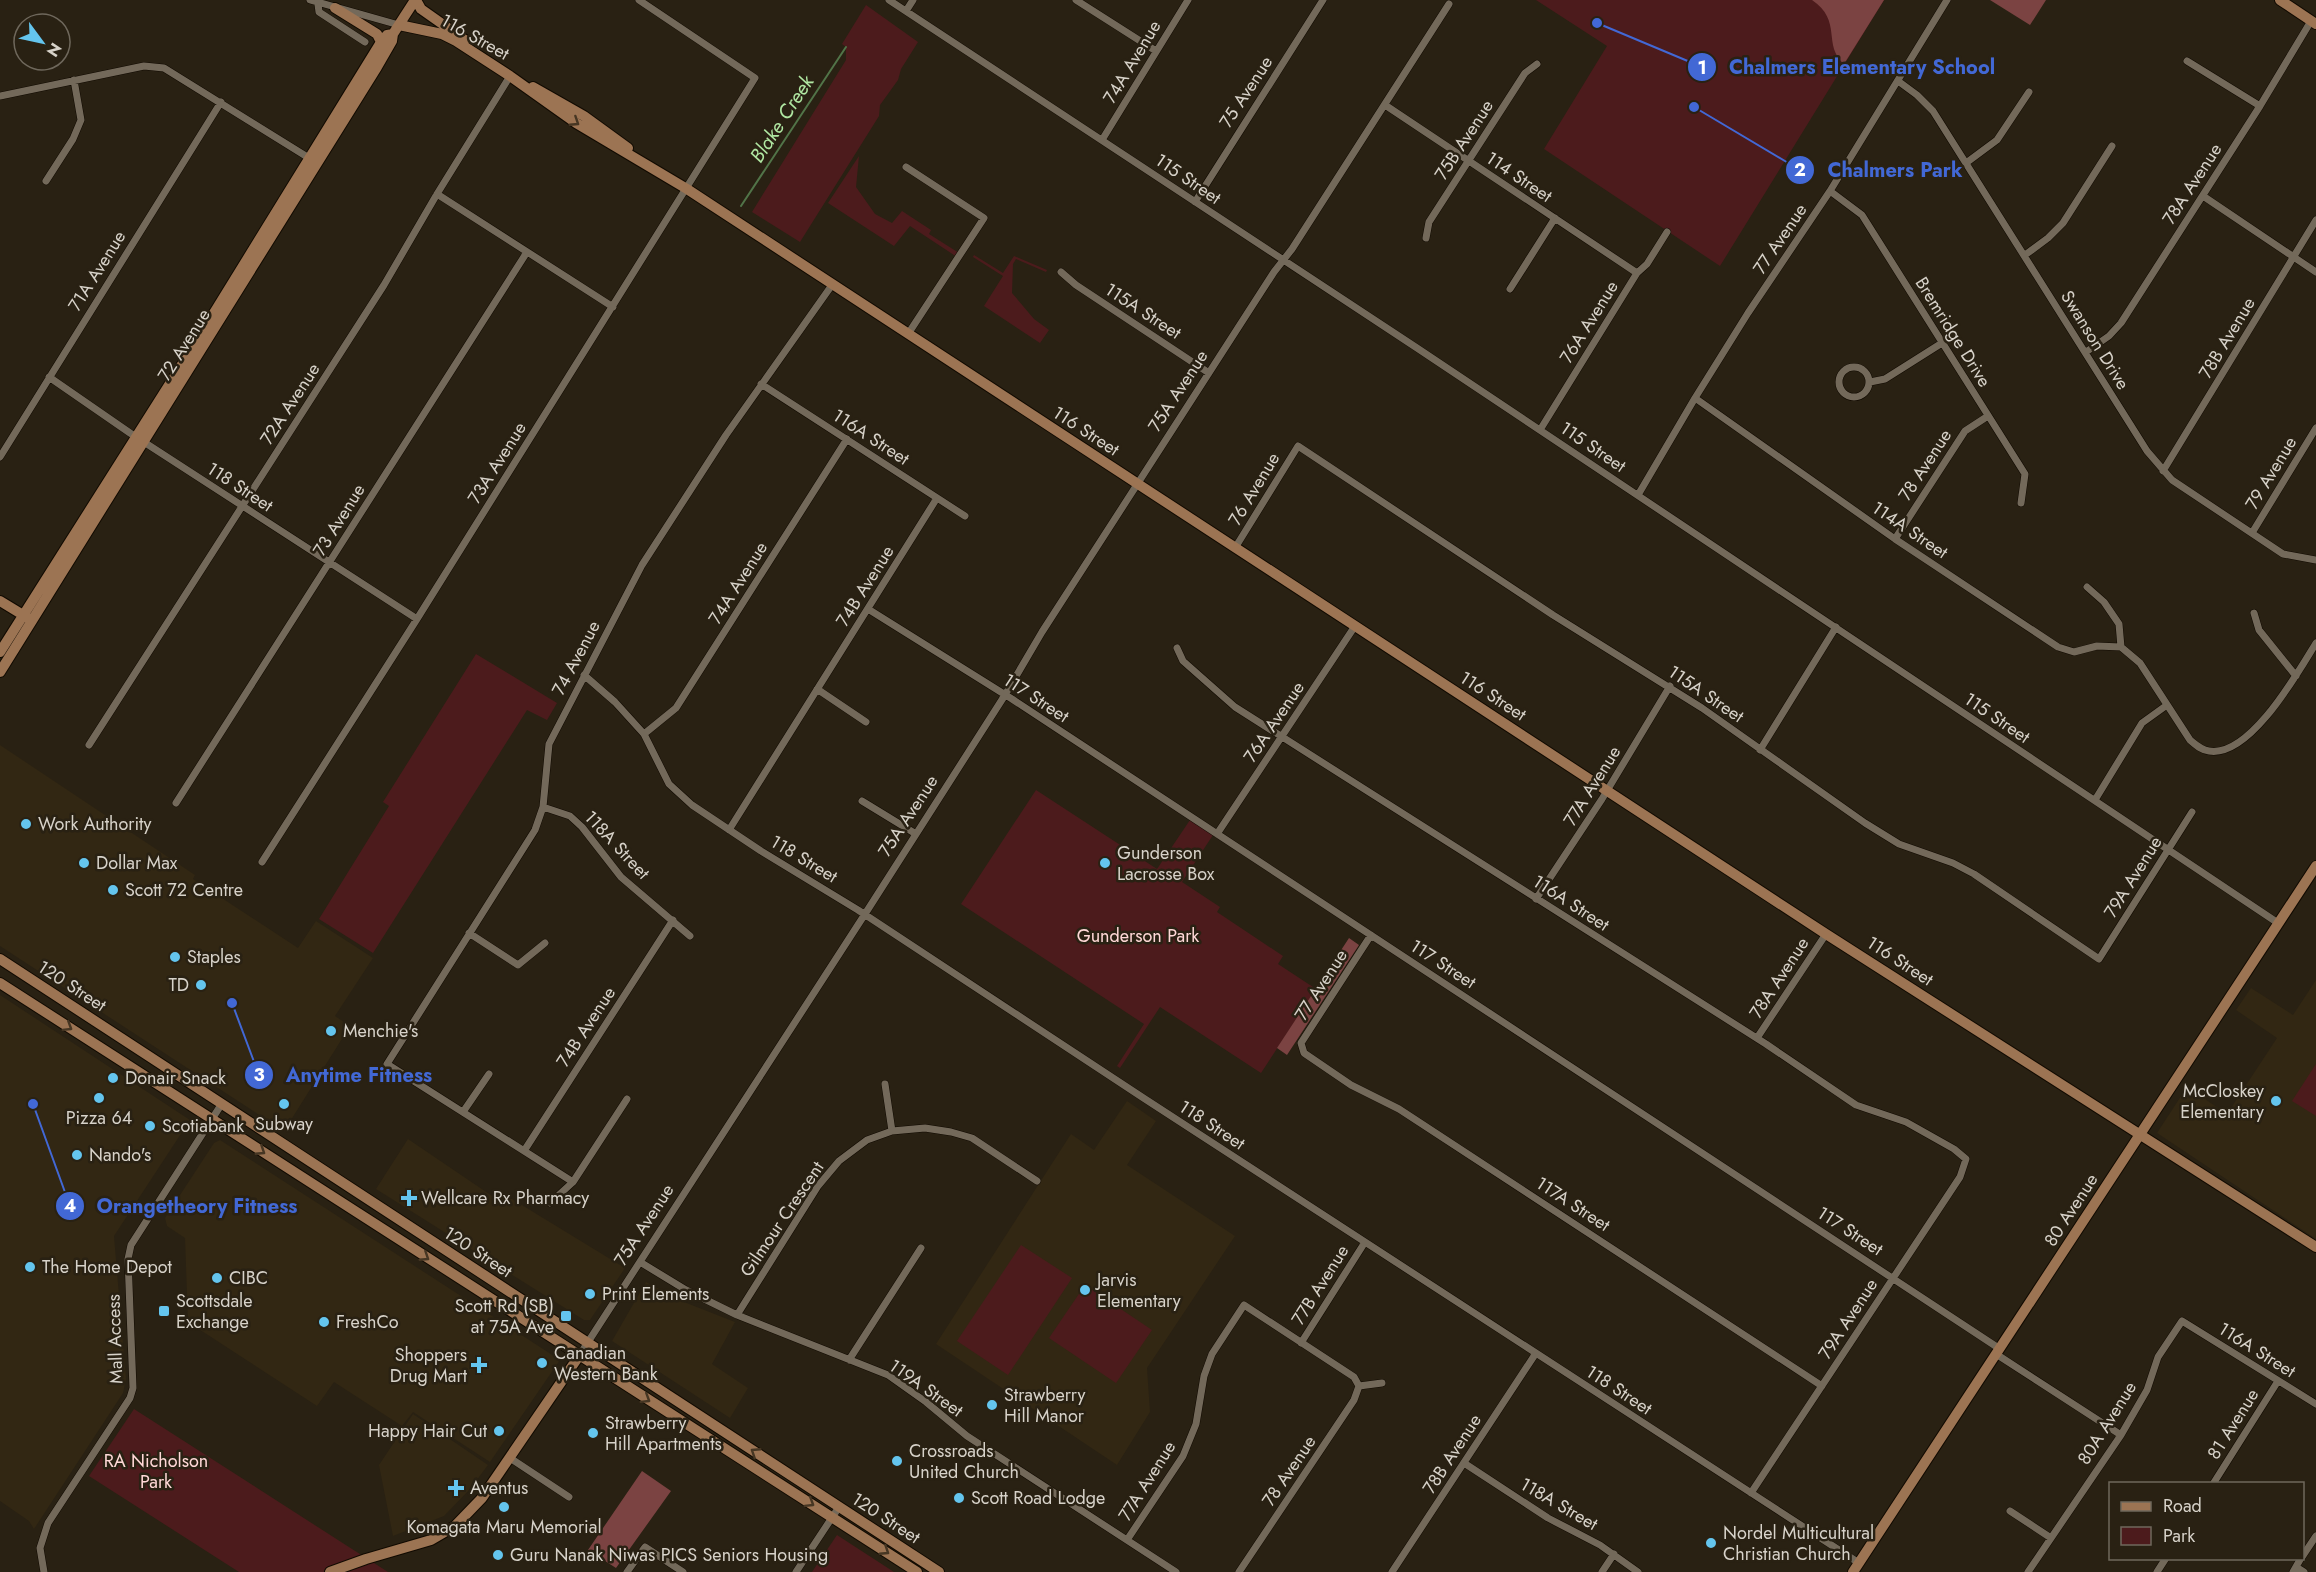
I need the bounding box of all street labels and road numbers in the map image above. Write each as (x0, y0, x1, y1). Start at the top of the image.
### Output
street label: 116 Street (436, 7, 515, 67)
street label: 74A Avenue (1097, 15, 1167, 109)
street label: 75 Avenue (1213, 51, 1279, 133)
street label: 75B Avenue (1428, 95, 1500, 185)
street label: 78A Avenue (2156, 138, 2228, 230)
street label: 114 Street (1481, 145, 1558, 209)
street label: 115 Street (1150, 147, 1227, 211)
street label: 77 Avenue (1747, 198, 1813, 280)
street label: 71A Avenue (62, 226, 132, 316)
street label: Bremridge Drive (1909, 272, 1997, 392)
street label: 76A Avenue (1553, 276, 1625, 368)
street label: 115A Street (1100, 277, 1187, 346)
street label: Swanson Drive (2054, 286, 2136, 394)
street label: 78B Avenue (2192, 292, 2262, 384)
street label: 72 Avenue (151, 304, 217, 386)
street label: 75A Avenue (1142, 345, 1214, 437)
street label: 72A Avenue (254, 358, 326, 450)
street label: 116 Street (1048, 400, 1125, 463)
street label: 116A Street (828, 402, 915, 472)
street label: 115 Street (1555, 415, 1632, 479)
street label: 73A Avenue (462, 417, 532, 509)
street label: 78 Avenue (1892, 424, 1958, 506)
street label: 79 Avenue (2239, 431, 2303, 515)
street label: 76 Avenue (1222, 447, 1286, 531)
street label: 118 Street (202, 456, 279, 519)
street label: 73 Avenue (307, 479, 371, 561)
street label: 114A Street (1867, 495, 1954, 565)
street label: 74A Avenue (702, 537, 774, 629)
street label: 74B Avenue (830, 540, 900, 632)
street label: 74 Avenue (545, 616, 607, 700)
street label: 115A Street (1663, 659, 1750, 729)
street label: 116 Street (1455, 665, 1532, 728)
street label: 117 Street (998, 667, 1075, 729)
street label: 76A Avenue (1237, 676, 1311, 768)
street label: 115 Street (1959, 686, 2036, 750)
street label: 77A Avenue (1557, 741, 1627, 831)
street label: 75A Avenue (872, 770, 944, 862)
street label: 118A Street (578, 805, 656, 886)
street label: 118 Street (765, 829, 843, 890)
street label: 79A Avenue (2098, 831, 2168, 923)
street label: 116A Street (1528, 868, 1615, 938)
street label: 116 Street (1862, 930, 1939, 993)
street label: 78A Avenue (1743, 932, 1815, 1024)
street label: 117 Street (1405, 933, 1482, 995)
street label: 77 Avenue (1288, 944, 1354, 1026)
street label: 120 Street (32, 954, 112, 1018)
street label: 74B Avenue (550, 982, 622, 1072)
street label: 118 Street (1174, 1094, 1251, 1157)
street label: Gilmour Crescent (734, 1156, 831, 1282)
street label: 80 Avenue (2038, 1168, 2104, 1252)
street label: 117A Street (1531, 1170, 1616, 1238)
street label: 75A Avenue (608, 1179, 680, 1271)
street label: 117 Street (1812, 1200, 1889, 1262)
street label: 120 Street (438, 1220, 518, 1284)
street label: 77B Avenue (1285, 1240, 1355, 1330)
street label: 79A Avenue (1812, 1273, 1884, 1365)
street label: Mall Access (100, 1294, 130, 1384)
street label: 116A Street (2213, 1316, 2301, 1384)
street label: 119A Street (884, 1353, 969, 1424)
street label: 118 Street (1581, 1359, 1658, 1422)
street label: 80A Avenue (2071, 1376, 2143, 1470)
street label: 81 Avenue (2201, 1383, 2265, 1465)
street label: 78B Avenue (1416, 1409, 1488, 1499)
street label: 78 Avenue (1256, 1430, 1322, 1512)
street label: 77A Avenue (1112, 1436, 1182, 1526)
street label: 118A Street (1515, 1471, 1603, 1537)
street label: 120 Street (846, 1486, 926, 1550)

